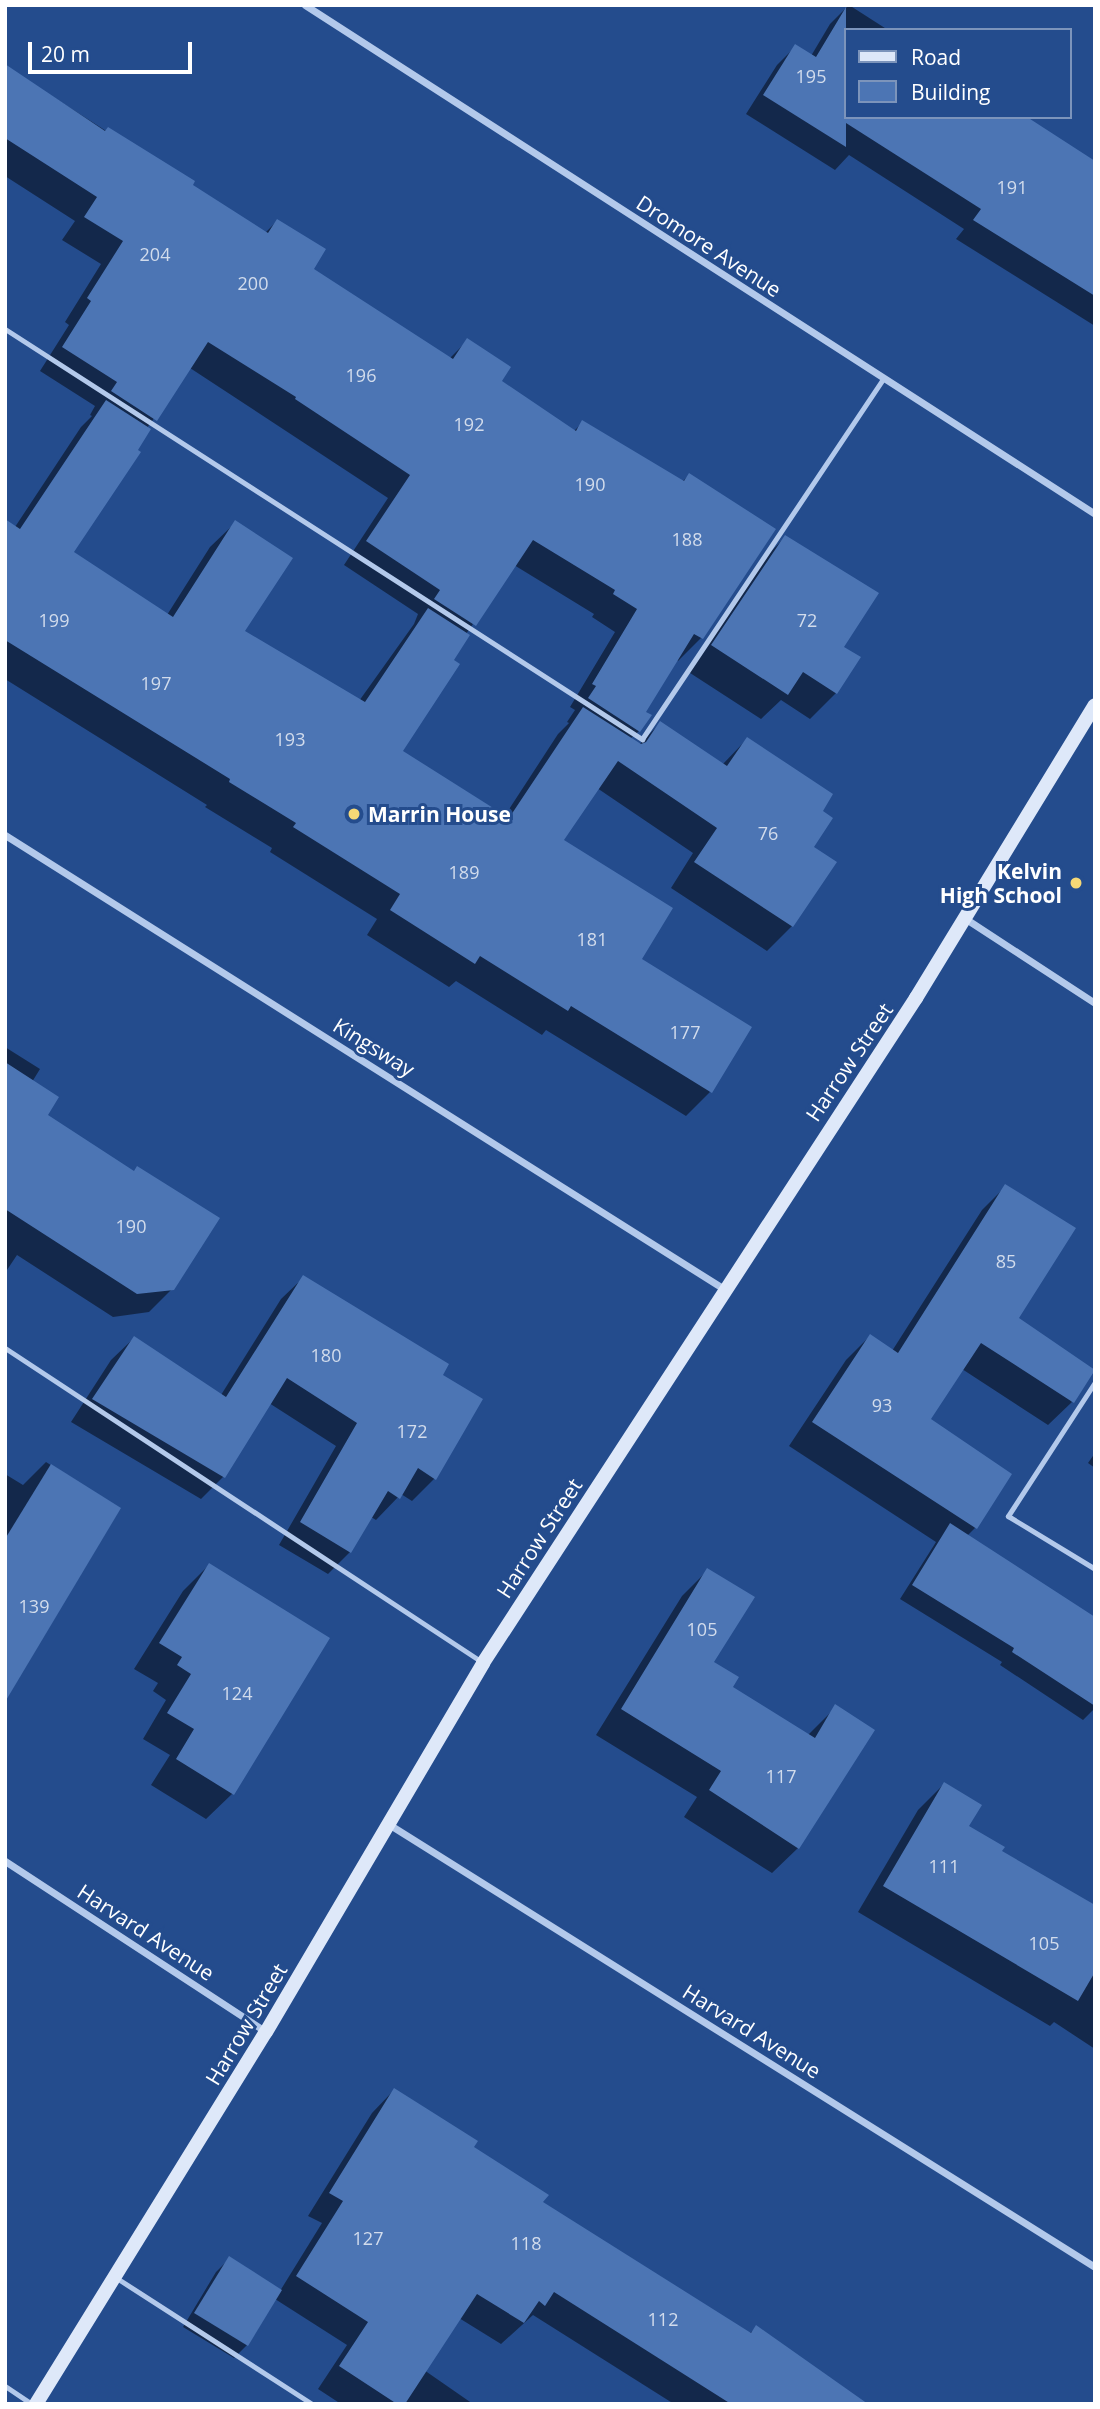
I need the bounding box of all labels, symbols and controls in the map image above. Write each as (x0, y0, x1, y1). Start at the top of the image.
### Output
scale bar (32, 28, 196, 72)
legend (844, 28, 1072, 119)
text: 20 m (41, 40, 90, 68)
text: Road (911, 43, 961, 71)
house number: 195 (796, 65, 826, 87)
text: Building (911, 78, 990, 106)
house number: 191 (997, 176, 1027, 198)
street label: Dromore Avenue (632, 190, 786, 302)
house number: 204 (140, 243, 170, 265)
house number: 200 (238, 272, 268, 294)
house number: 196 (346, 364, 376, 386)
house number: 192 (454, 413, 484, 435)
house number: 190 (575, 473, 605, 495)
house number: 188 (672, 528, 702, 550)
house number: 199 (39, 609, 69, 631)
house number: 72 (797, 609, 817, 631)
house number: 197 (141, 672, 171, 694)
house number: 193 (275, 728, 305, 750)
place label: Marrin House (368, 801, 511, 827)
marker: Marrin House (346, 806, 362, 822)
house number: 76 (758, 822, 778, 844)
place label: Kelvin High School (940, 858, 1062, 908)
house number: 189 (449, 861, 479, 883)
marker: Kelvin High School (1068, 875, 1084, 891)
house number: 181 (577, 928, 607, 950)
street label: Harrow Street (800, 998, 898, 1126)
street label: Kingsway (329, 1012, 419, 1082)
house number: 177 (670, 1021, 700, 1043)
house number: 190 (116, 1215, 146, 1237)
house number: 85 (996, 1250, 1016, 1272)
house number: 180 (311, 1344, 341, 1366)
house number: 93 (872, 1394, 892, 1416)
house number: 172 (397, 1420, 427, 1442)
street label: Harrow Street (491, 1474, 587, 1602)
house number: 139 (19, 1595, 49, 1617)
house number: 105 (687, 1618, 717, 1640)
house number: 124 (222, 1682, 252, 1704)
house number: 117 (766, 1765, 796, 1787)
house number: 111 (929, 1855, 959, 1877)
street label: Harvard Avenue (73, 1878, 219, 1986)
house number: 105 (1029, 1932, 1059, 1954)
street label: Harrow Street (200, 1959, 292, 2089)
street label: Harvard Avenue (678, 1978, 826, 2084)
house number: 127 (353, 2227, 383, 2249)
house number: 118 (511, 2232, 541, 2254)
house number: 112 (648, 2308, 678, 2330)

